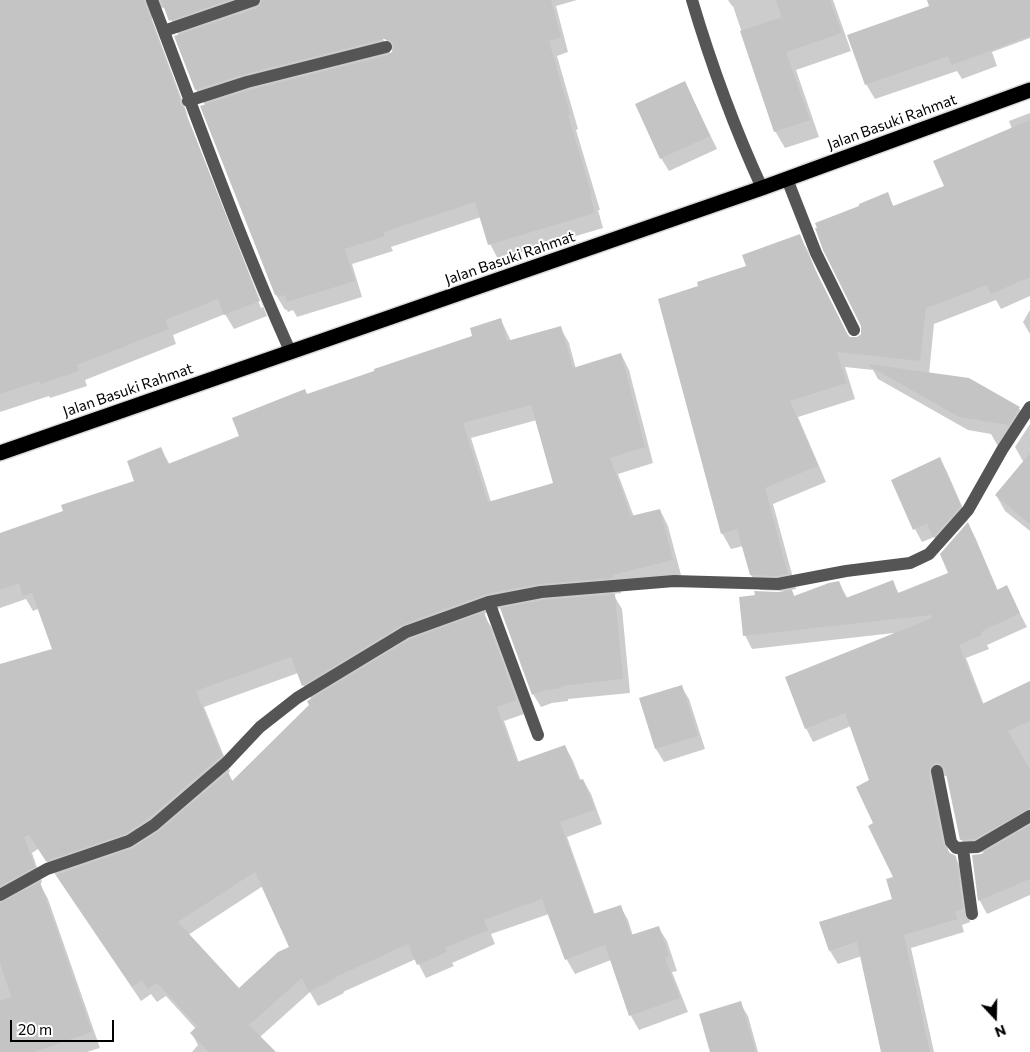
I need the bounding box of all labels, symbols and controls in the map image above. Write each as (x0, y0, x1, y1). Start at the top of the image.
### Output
street label: Jalan Basuki Rahmat (825, 90, 959, 154)
street label: Jalan Basuki Rahmat (443, 227, 577, 289)
street label: Jalan Basuki Rahmat (61, 359, 195, 421)
north arrow (970, 992, 1020, 1042)
scale bar (12, 1010, 116, 1042)
text: 20 m (18, 1020, 52, 1038)
text: N (993, 1022, 1009, 1041)

